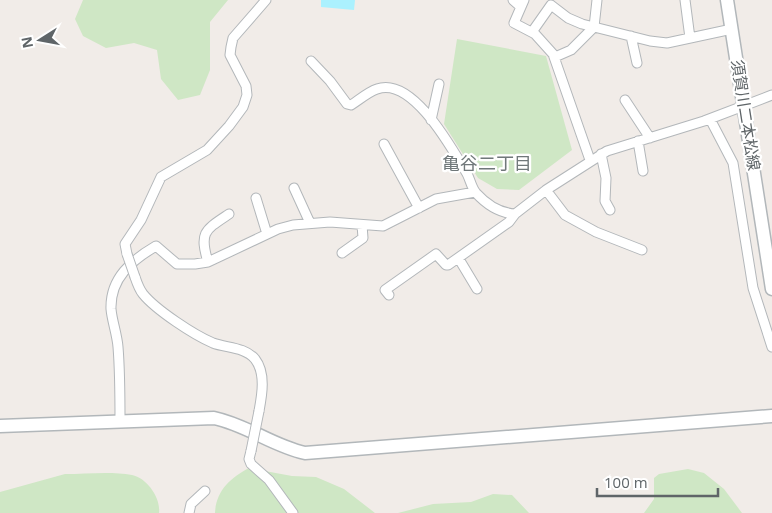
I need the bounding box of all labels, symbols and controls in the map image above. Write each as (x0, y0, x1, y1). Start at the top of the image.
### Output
north arrow (15, 15, 65, 65)
text: N (16, 35, 37, 50)
street label: 須賀川二本松線 (726, 58, 766, 172)
district label: 亀谷二丁目 (442, 151, 532, 175)
scale bar (597, 466, 718, 498)
text: 100 m (604, 472, 648, 492)

